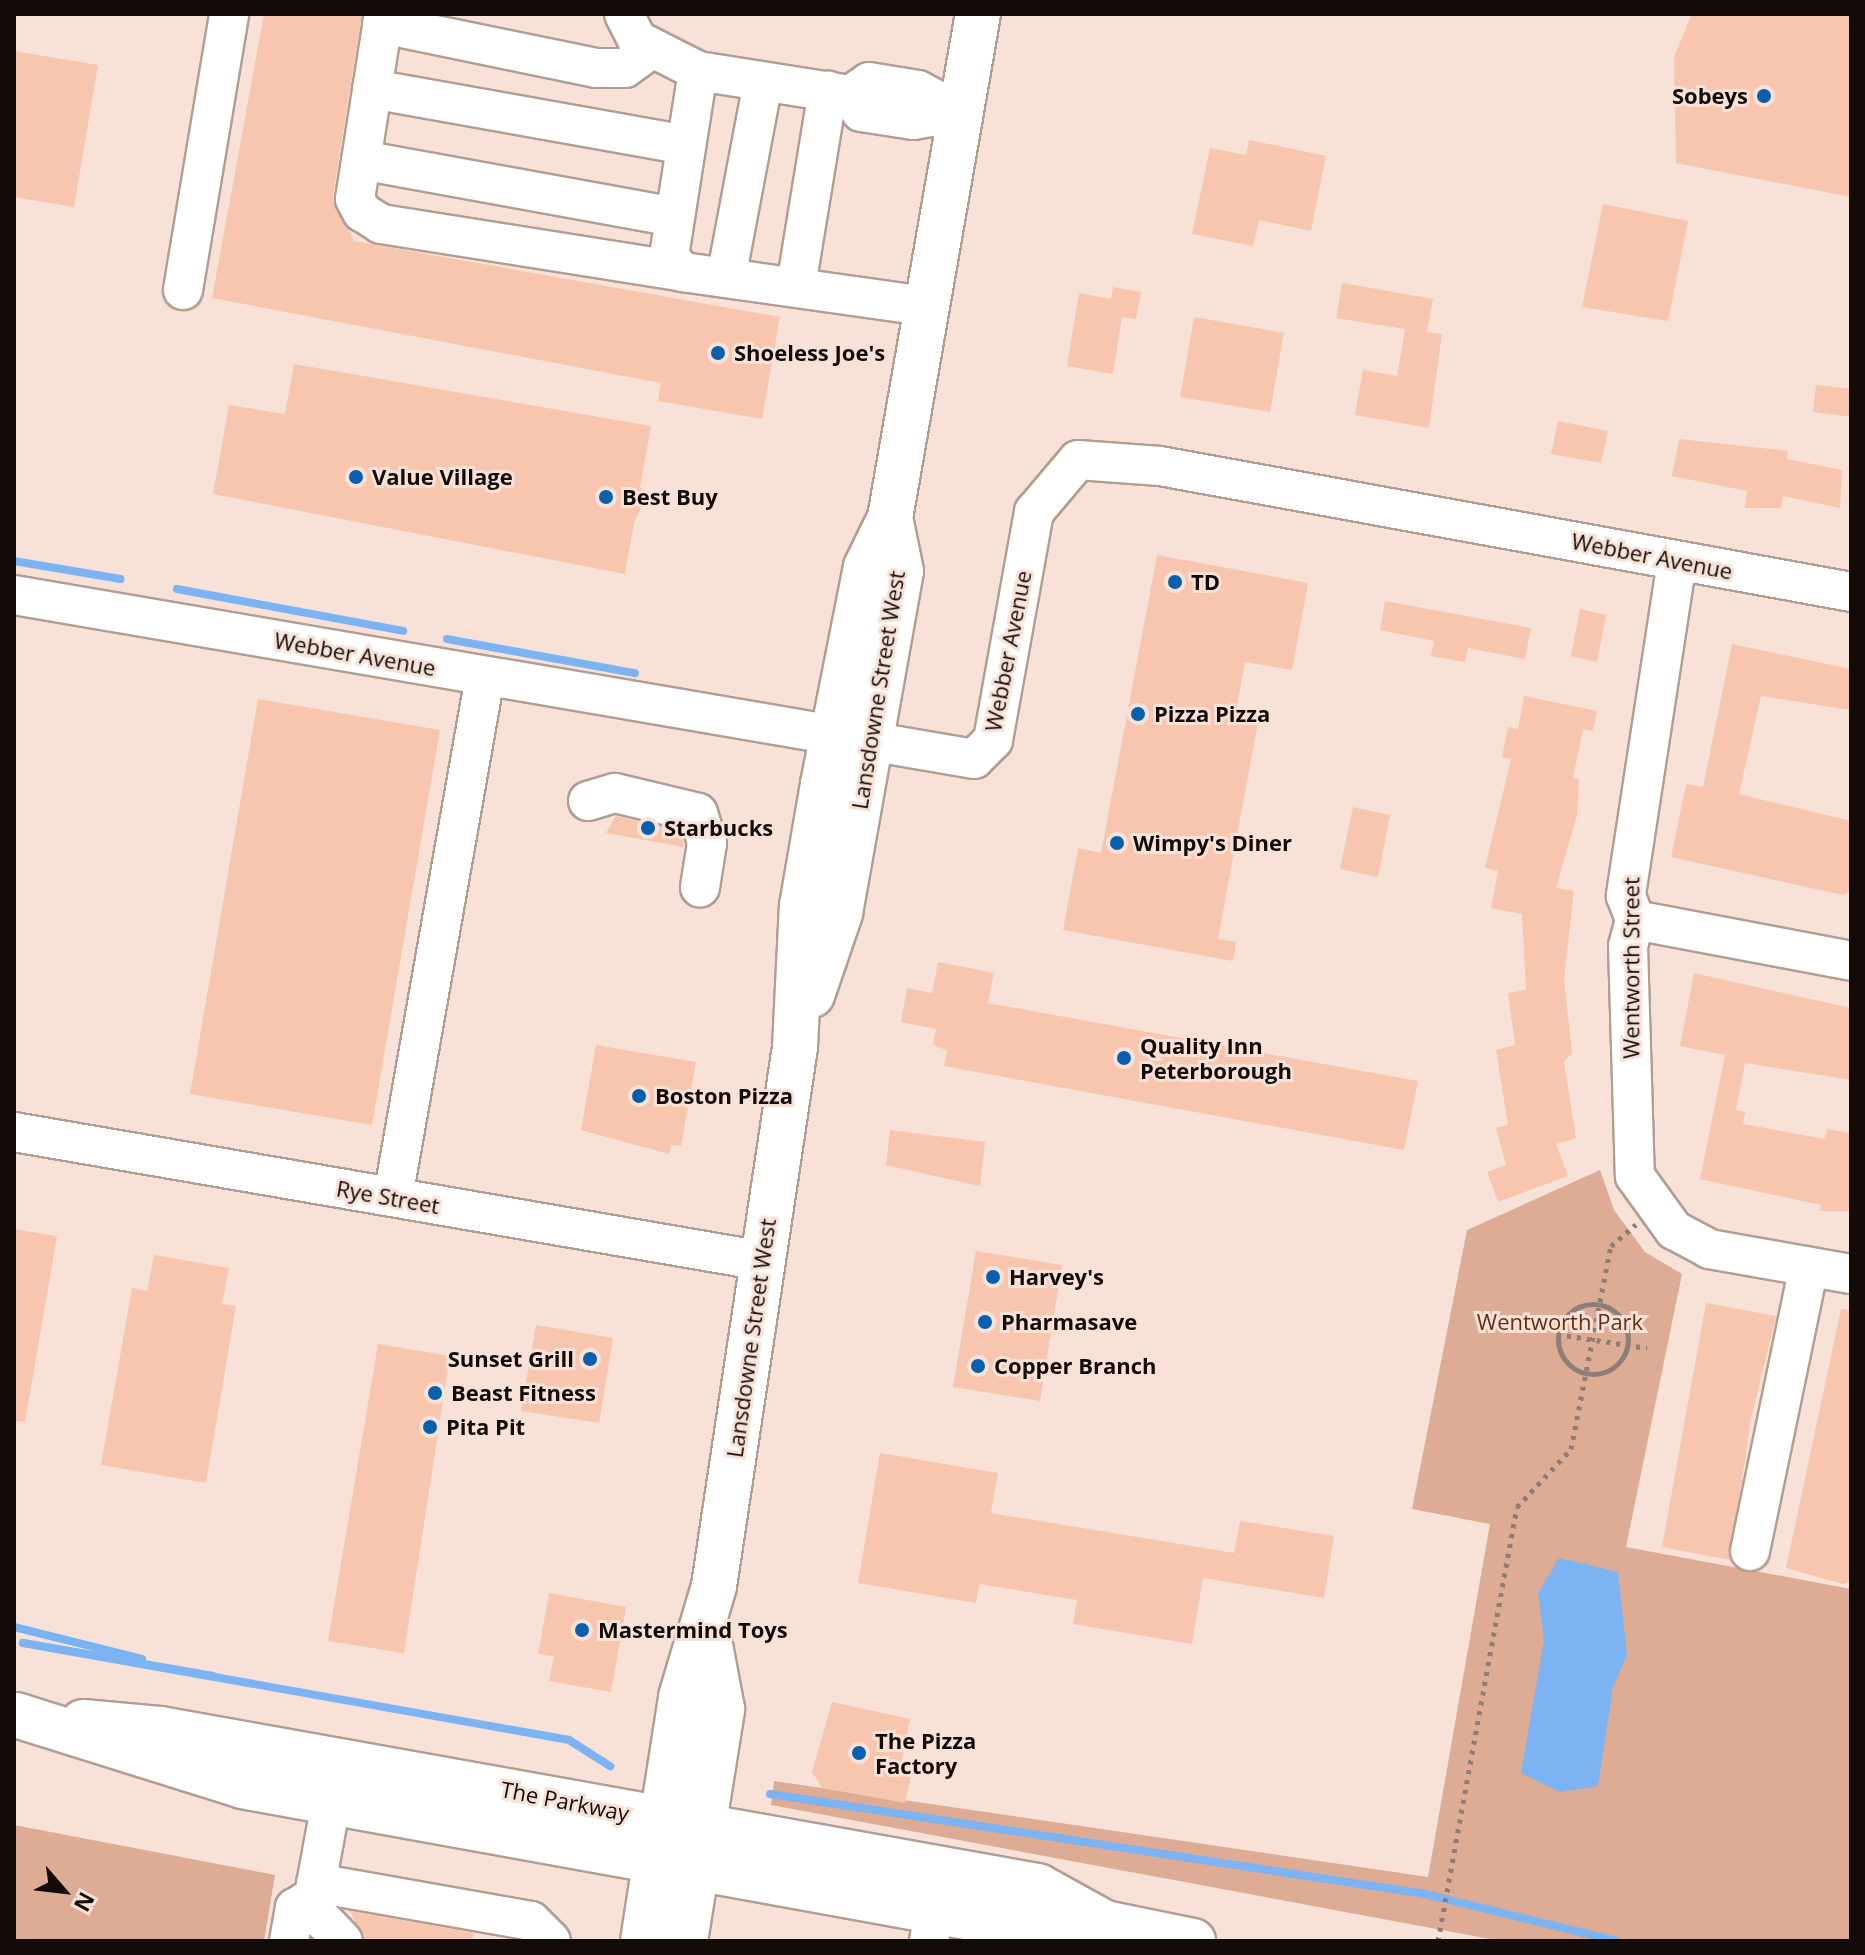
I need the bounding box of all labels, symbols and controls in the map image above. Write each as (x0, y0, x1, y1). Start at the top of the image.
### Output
place label: Sobeys (1672, 83, 1748, 109)
marker: Sobeys (1755, 87, 1773, 105)
place label: Shoeless Joe's (734, 340, 885, 366)
marker: Shoeless Joe's (709, 344, 727, 362)
place label: Value Village (372, 464, 513, 490)
marker: Value Village (347, 468, 365, 486)
place label: Best Buy (622, 484, 718, 510)
marker: Best Buy (597, 488, 615, 506)
street label: Webber Avenue (1569, 527, 1735, 585)
street label: Webber Avenue (979, 568, 1037, 734)
street label: Lansdowne Street West (846, 569, 910, 811)
place label: TD (1191, 569, 1220, 595)
marker: TD (1166, 573, 1184, 591)
street label: Webber Avenue (272, 627, 438, 681)
place label: Pizza Pizza (1154, 701, 1270, 727)
marker: Pizza Pizza (1129, 705, 1147, 723)
place label: Starbucks (664, 815, 773, 841)
marker: Starbucks (639, 819, 657, 837)
place label: Wimpy's Diner (1133, 830, 1292, 856)
marker: Wimpy's Diner (1108, 834, 1126, 852)
street label: Wentworth Street (1618, 877, 1644, 1059)
place label: Quality Inn Peterborough (1140, 1032, 1292, 1084)
marker: Quality Inn Peterborough (1115, 1049, 1133, 1067)
place label: Boston Pizza (655, 1083, 793, 1109)
marker: Boston Pizza (630, 1087, 648, 1105)
street label: Rye Street (334, 1175, 442, 1219)
street label: Lansdowne Street West (721, 1217, 781, 1459)
place label: Harvey's (1009, 1264, 1104, 1290)
marker: Harvey's (984, 1268, 1002, 1286)
place label: Pharmasave (1001, 1309, 1137, 1335)
park label: Wentworth Park (1477, 1309, 1643, 1335)
marker: Pharmasave (976, 1313, 994, 1331)
place label: Sunset Grill (448, 1346, 574, 1372)
marker: Sunset Grill (581, 1350, 599, 1368)
place label: Copper Branch (994, 1353, 1156, 1379)
marker: Copper Branch (969, 1357, 987, 1375)
place label: Beast Fitness (451, 1380, 596, 1406)
marker: Beast Fitness (426, 1384, 444, 1402)
place label: Pita Pit (446, 1414, 525, 1440)
marker: Pita Pit (421, 1418, 439, 1436)
place label: Mastermind Toys (598, 1617, 788, 1643)
marker: Mastermind Toys (573, 1621, 591, 1639)
place label: The Pizza Factory (875, 1727, 976, 1778)
marker: The Pizza Factory (850, 1744, 868, 1762)
street label: The Parkway (499, 1776, 631, 1826)
north arrow (24, 1851, 104, 1931)
text: N (68, 1887, 103, 1917)

